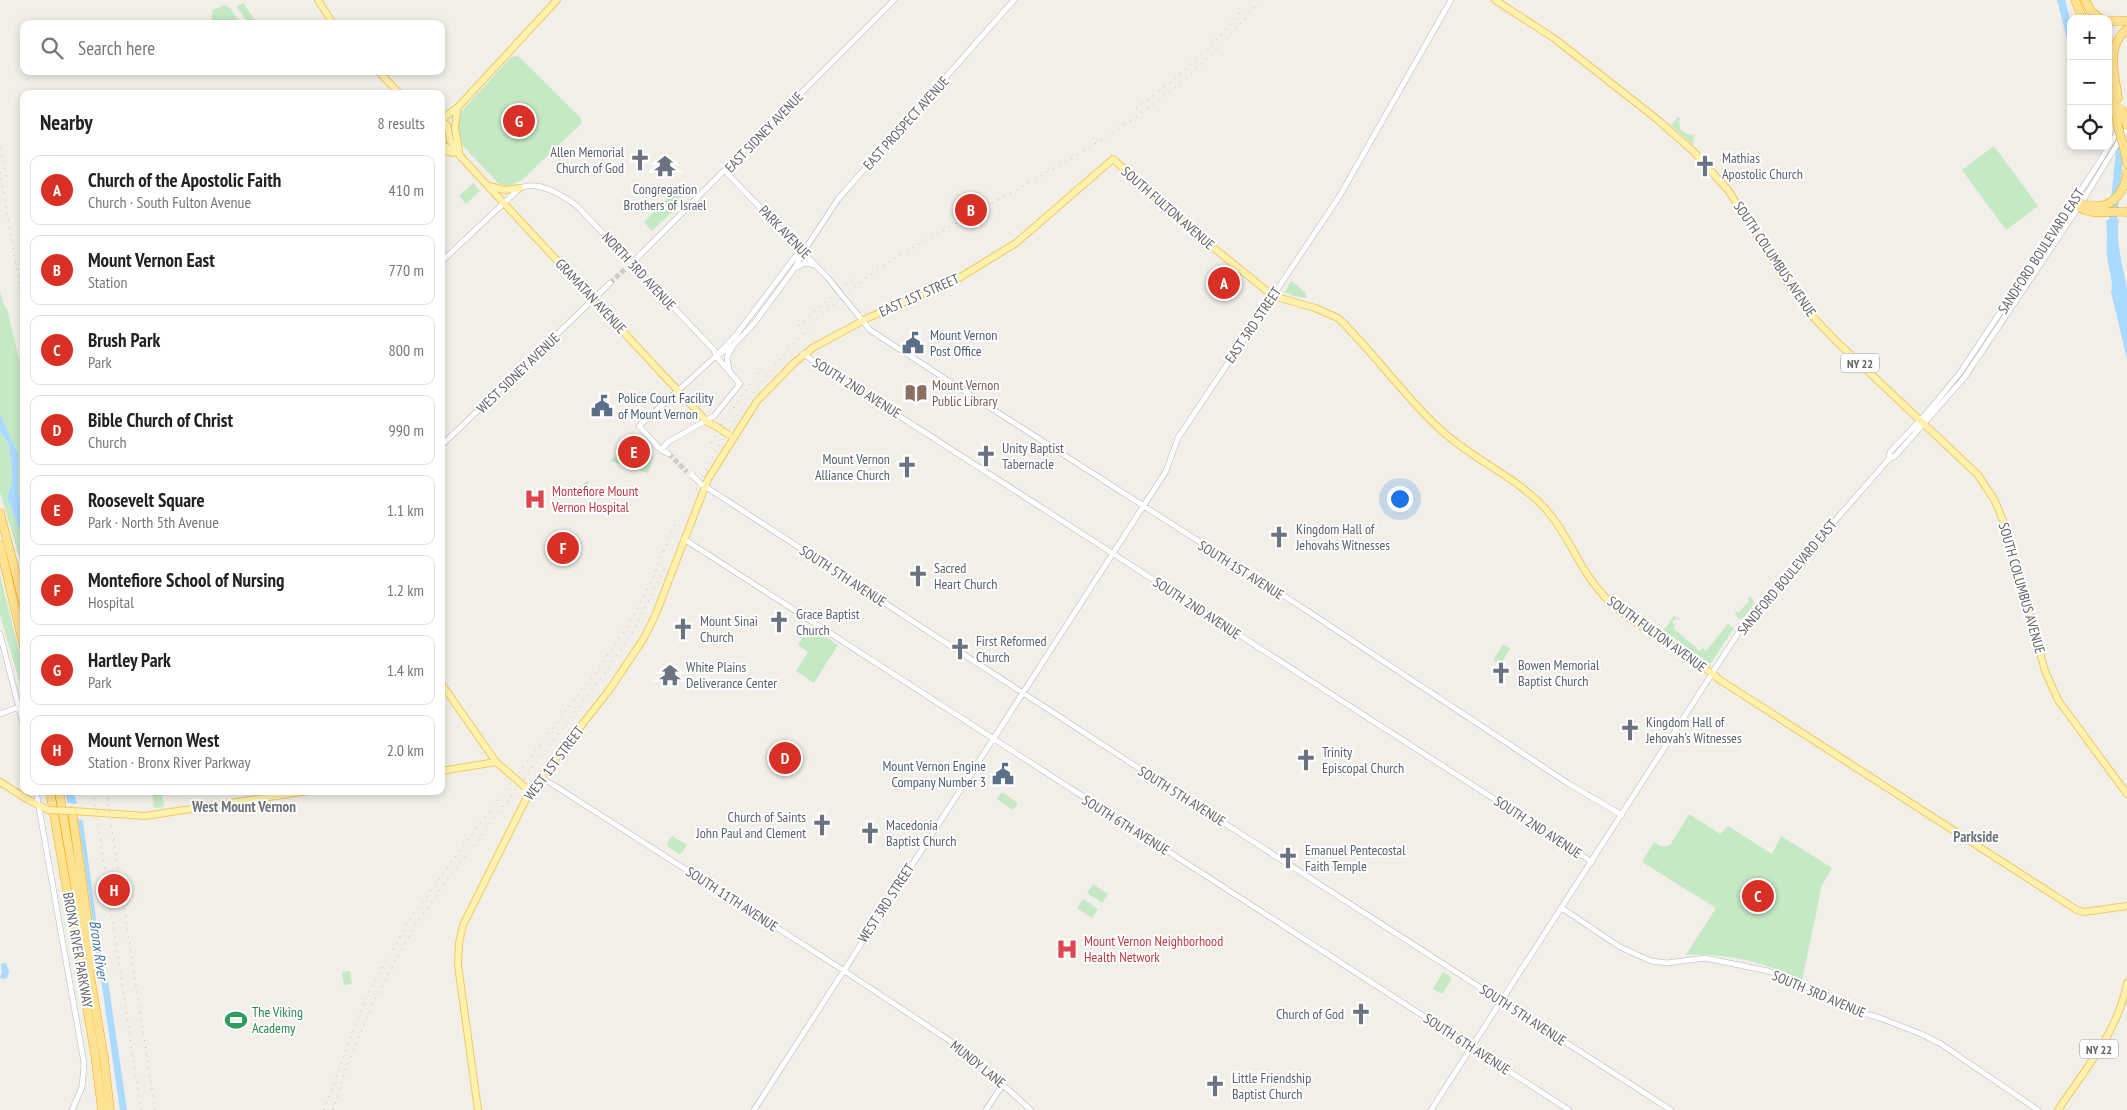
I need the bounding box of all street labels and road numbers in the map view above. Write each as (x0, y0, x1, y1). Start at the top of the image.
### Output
street label: EAST PROSPECT AVENUE (859, 72, 953, 174)
street label: EAST SIDNEY AVENUE (721, 88, 807, 176)
street label: SOUTH FULTON AVENUE (1118, 162, 1218, 254)
street label: SANDFORD BOULEVARD EAST (1994, 184, 2089, 317)
street label: SOUTH COLUMBUS AVENUE (1730, 198, 1820, 320)
street label: PARK AVENUE (755, 201, 815, 263)
street label: NORTH 3RD AVENUE (598, 228, 680, 314)
street label: GRAMATAN AVENUE (552, 255, 630, 337)
street label: EAST 1ST STREET (876, 269, 962, 321)
street label: EAST 3RD STREET (1221, 284, 1285, 366)
street label: WEST SIDNEY AVENUE (473, 329, 563, 417)
road number: NY 22 (1841, 353, 1879, 372)
street label: SOUTH 2ND AVENUE (809, 354, 905, 422)
street label: SANDFORD BOULEVARD EAST (1733, 515, 1841, 639)
street label: SOUTH COLUMBUS AVENUE (1995, 520, 2049, 656)
street label: SOUTH 1ST AVENUE (1195, 536, 1287, 604)
street label: SOUTH 5TH AVENUE (796, 541, 890, 611)
street label: SOUTH 2ND AVENUE (1150, 573, 1244, 643)
street label: SOUTH FULTON AVENUE (1604, 592, 1710, 676)
street label: WEST 1ST STREET (520, 722, 588, 804)
street label: SOUTH 5TH AVENUE (1135, 762, 1229, 830)
street label: SOUTH 6TH AVENUE (1079, 791, 1173, 859)
street label: SOUTH 2ND AVENUE (1491, 792, 1585, 862)
street label: WEST 3RD STREET (854, 859, 919, 946)
street label: SOUTH 11TH AVENUE (683, 863, 781, 935)
street label: BRONX RIVER PARKWAY (59, 891, 97, 1010)
street label: SOUTH 3RD AVENUE (1769, 966, 1869, 1022)
street label: SOUTH 5TH AVENUE (1476, 980, 1570, 1050)
street label: SOUTH 6TH AVENUE (1420, 1009, 1514, 1079)
street label: MUNDY LANE (947, 1036, 1009, 1092)
road number: NY 22 (2080, 1040, 2118, 1058)

